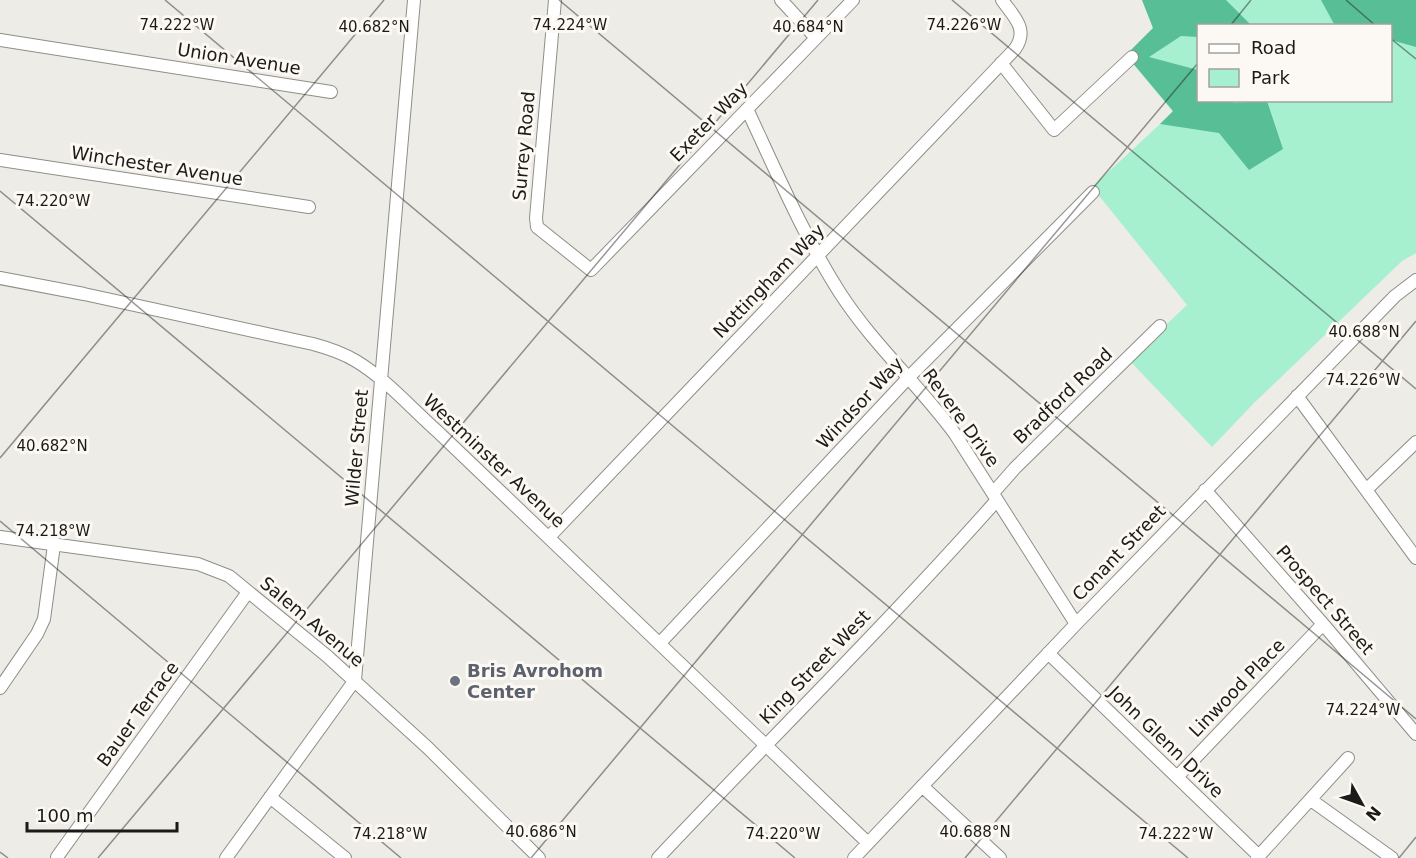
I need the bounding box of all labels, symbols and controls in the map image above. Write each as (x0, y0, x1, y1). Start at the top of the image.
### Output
text: 74.222°W (140, 16, 215, 34)
text: 74.224°W (533, 16, 608, 34)
text: 74.226°W (927, 16, 1002, 34)
text: 40.682°N (338, 18, 410, 36)
text: 40.684°N (772, 18, 844, 36)
legend (1197, 24, 1392, 102)
text: Road (1251, 37, 1296, 58)
street label: Union Avenue (176, 38, 302, 79)
text: Park (1251, 67, 1290, 88)
street label: Exeter Way (666, 77, 752, 166)
street label: Surrey Road (508, 90, 539, 201)
street label: Winchester Avenue (70, 142, 245, 189)
text: 74.220°W (16, 192, 91, 210)
street label: Nottingham Way (709, 219, 829, 342)
text: 40.688°N (1328, 323, 1400, 341)
street label: Bradford Road (1009, 343, 1116, 448)
street label: Windsor Way (812, 352, 907, 453)
street label: Revere Drive (919, 364, 1004, 471)
text: 74.226°W (1326, 371, 1401, 389)
street label: Wilder Street (341, 388, 372, 508)
street label: Westminster Avenue (419, 390, 569, 532)
text: 40.682°N (16, 437, 88, 455)
street label: Conant Street (1068, 500, 1170, 605)
text: 74.218°W (16, 522, 91, 540)
street label: Prospect Street (1272, 541, 1379, 659)
street label: Salem Avenue (256, 572, 368, 671)
street label: King Street West (755, 605, 874, 728)
street label: Linwood Place (1185, 634, 1289, 741)
street label: Bauer Terrace (93, 657, 183, 770)
place label: Bris Avrohom Center (467, 660, 603, 702)
marker: Bris Avrohom Center (448, 674, 462, 688)
street label: John Glenn Drive (1104, 681, 1228, 802)
text: 74.224°W (1326, 701, 1401, 719)
north arrow (1332, 774, 1392, 834)
scale bar (27, 795, 177, 833)
text: N (1362, 802, 1385, 825)
text: 100 m (36, 805, 94, 826)
text: 40.686°N (505, 823, 577, 841)
text: 40.688°N (939, 823, 1011, 841)
text: 74.218°W (353, 825, 428, 843)
text: 74.220°W (746, 825, 821, 843)
text: 74.222°W (1139, 825, 1214, 843)

